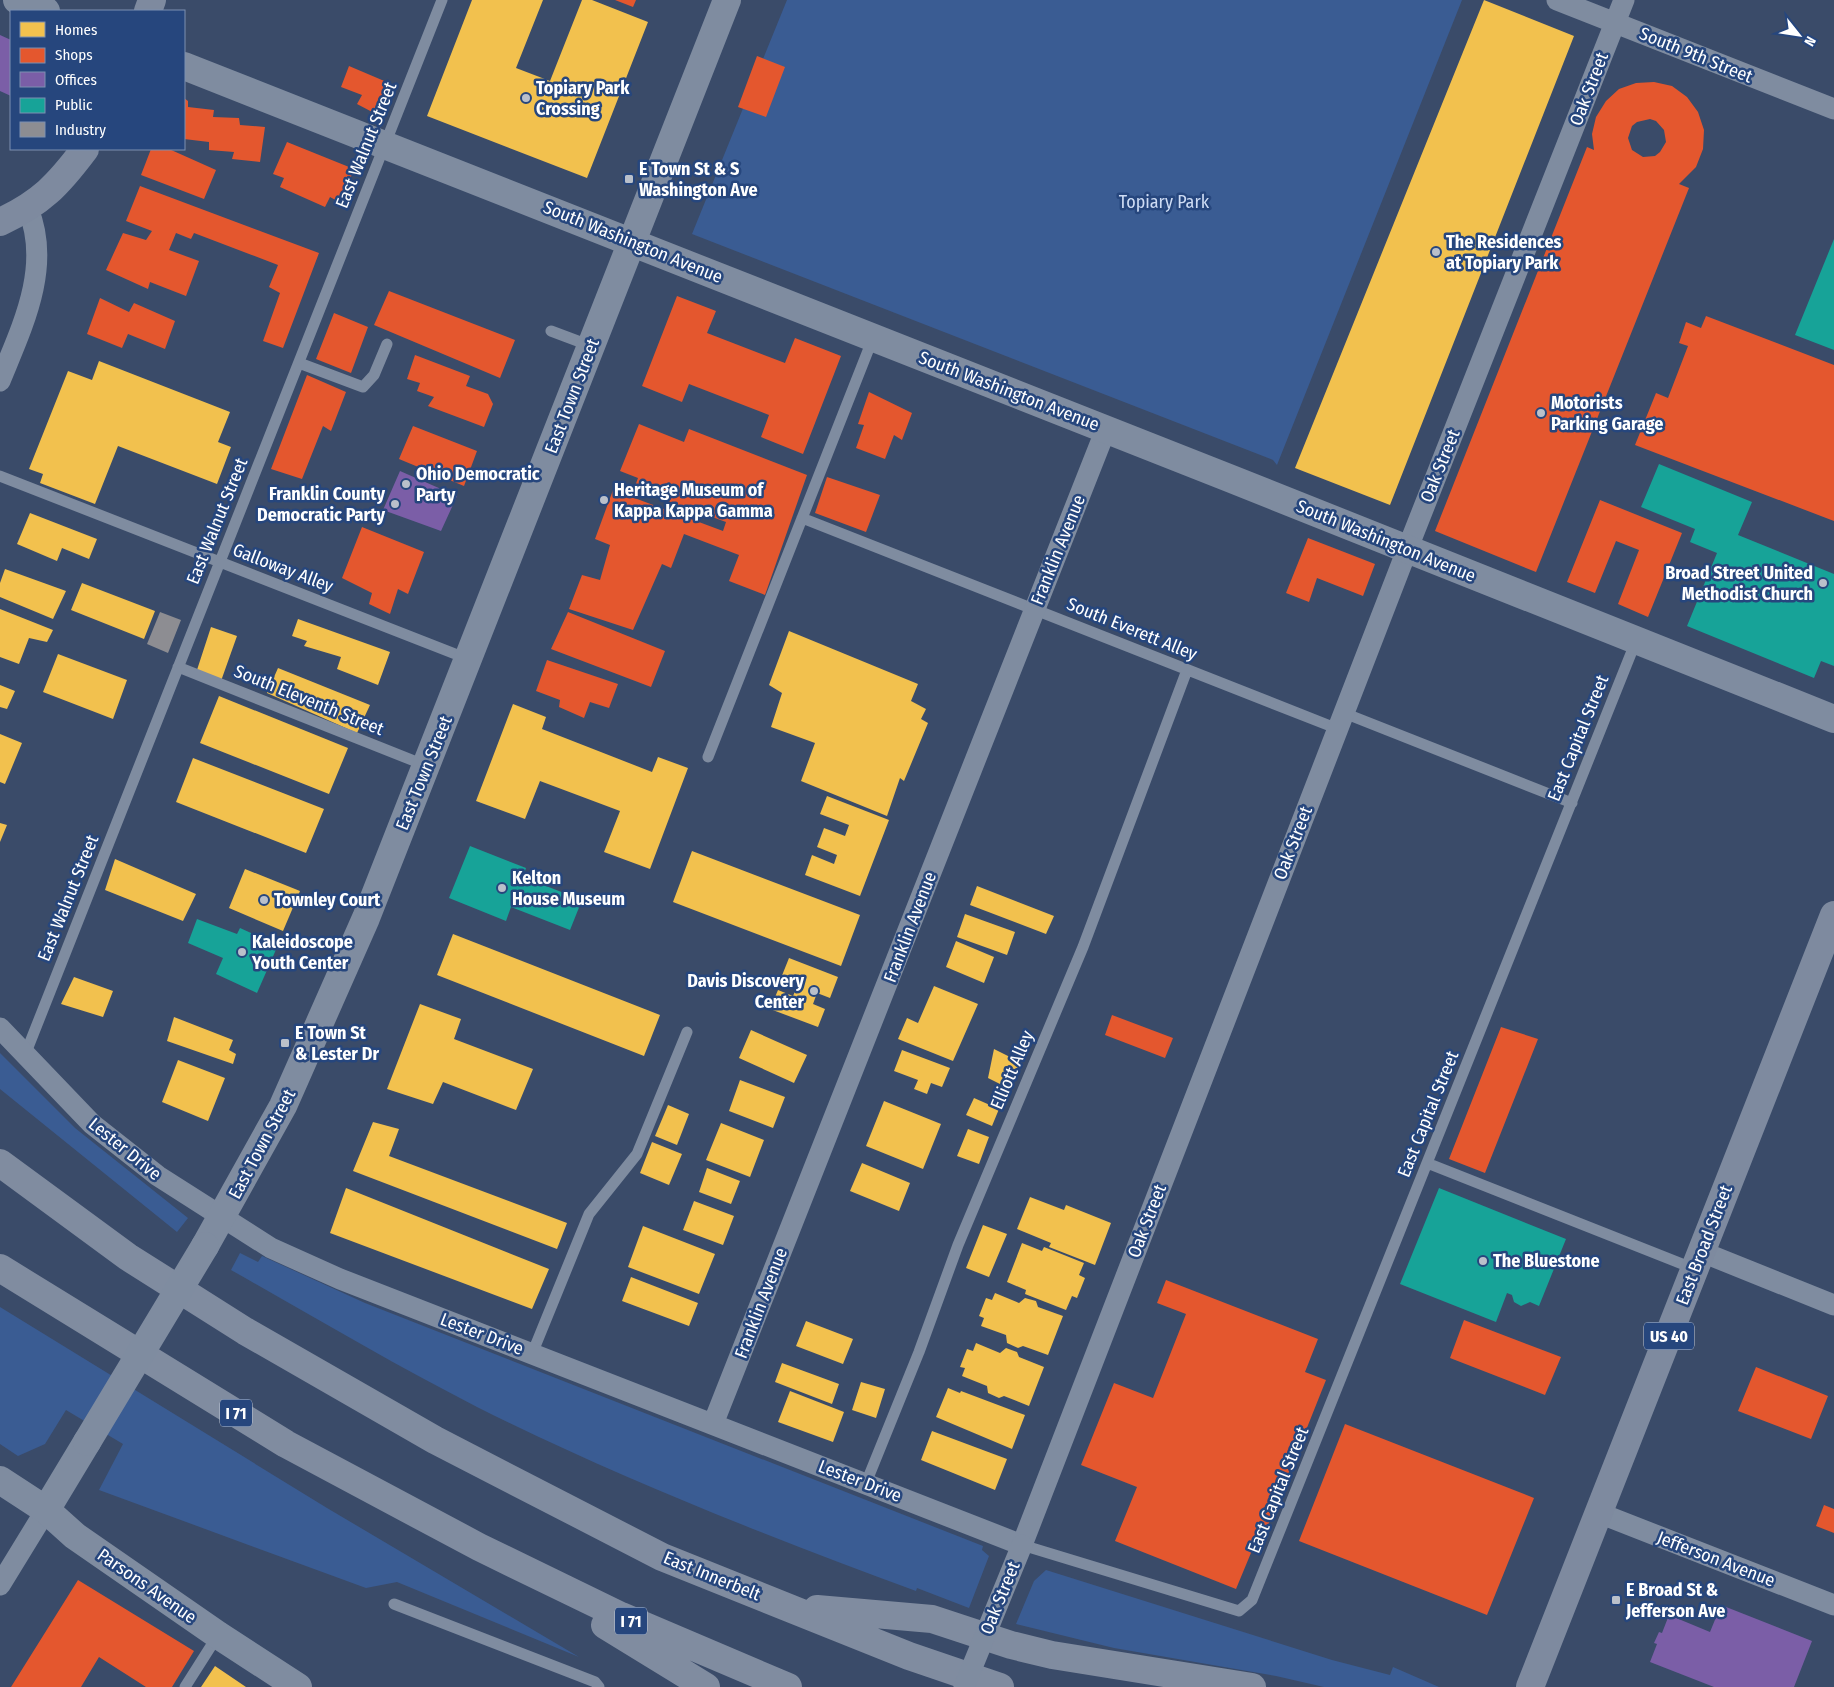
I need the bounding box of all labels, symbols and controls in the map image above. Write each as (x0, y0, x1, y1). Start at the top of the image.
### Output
legend (10, 10, 185, 150)
north arrow (1774, 10, 1824, 60)
text: Homes (55, 21, 97, 39)
street label: South 9th Street (1636, 22, 1756, 88)
text: N (1800, 33, 1819, 49)
text: Shops (55, 46, 93, 64)
street label: Oak Street (1565, 49, 1613, 129)
text: Offices (55, 71, 97, 89)
place label: Topiary Park Crossing (536, 77, 630, 120)
street label: East Walnut Street (331, 79, 401, 211)
marker: Topiary Park Crossing (520, 92, 532, 104)
text: Public (55, 96, 93, 114)
text: Industry (55, 121, 106, 139)
place label: E Town St & S Washington Ave (639, 158, 758, 201)
marker: E Town St & S Washington Ave (623, 173, 635, 185)
park label: Topiary Park (1119, 191, 1210, 213)
street label: South Washington Avenue (540, 196, 726, 288)
place label: The Residences at Topiary Park (1446, 231, 1562, 274)
marker: The Residences at Topiary Park (1430, 246, 1442, 258)
street label: East Town Street (540, 335, 604, 457)
street label: South Washington Avenue (916, 346, 1102, 436)
place label: Motorists Parking Garage (1551, 392, 1664, 435)
marker: Motorists Parking Garage (1535, 407, 1547, 419)
street label: Oak Street (1415, 426, 1465, 506)
street label: East Walnut Street (182, 455, 252, 587)
place label: Ohio Democratic Party (416, 463, 540, 506)
marker: Ohio Democratic Party (400, 478, 412, 490)
place label: Heritage Museum of Kappa Kappa Gamma (614, 479, 773, 522)
place label: Franklin County Democratic Party (257, 483, 385, 526)
street label: Franklin Avenue (1026, 492, 1090, 608)
marker: Heritage Museum of Kappa Kappa Gamma (598, 494, 610, 506)
street label: South Washington Avenue (1293, 495, 1479, 587)
marker: Franklin County Democratic Party (389, 498, 401, 510)
street label: Galloway Alley (230, 539, 336, 597)
place label: Broad Street United Methodist Church (1665, 562, 1813, 605)
marker: Broad Street United Methodist Church (1817, 577, 1829, 589)
street label: South Everett Alley (1064, 593, 1200, 665)
street label: South Eleventh Street (231, 660, 387, 740)
street label: East Capital Street (1543, 672, 1613, 804)
street label: East Town Street (391, 713, 457, 833)
street label: Oak Street (1269, 803, 1317, 883)
street label: East Walnut Street (33, 832, 103, 964)
place label: Kelton House Museum (512, 867, 625, 910)
street label: Franklin Avenue (879, 868, 941, 985)
marker: Kelton House Museum (496, 882, 508, 894)
place label: Townley Court (274, 889, 381, 911)
marker: Townley Court (258, 894, 270, 906)
place label: Kaleidoscope Youth Center (251, 931, 353, 974)
marker: Kaleidoscope Youth Center (236, 946, 248, 958)
place label: Davis Discovery Center (687, 970, 804, 1013)
marker: Davis Discovery Center (808, 985, 820, 997)
place label: E Town St & Lester Dr (295, 1022, 379, 1065)
street label: Elliott Alley (986, 1027, 1038, 1113)
marker: E Town St & Lester Dr (279, 1037, 291, 1049)
street label: East Capital Street (1393, 1048, 1463, 1180)
street label: East Town Street (224, 1085, 300, 1203)
street label: Lester Drive (84, 1113, 166, 1185)
street label: Oak Street (1123, 1181, 1171, 1261)
street label: East Broad Street (1671, 1182, 1737, 1308)
street label: Franklin Avenue (730, 1244, 792, 1361)
place label: The Bluestone (1493, 1250, 1600, 1272)
marker: The Bluestone (1477, 1255, 1489, 1267)
street label: Lester Drive (437, 1308, 527, 1360)
road number: US 40 (1644, 1322, 1694, 1350)
road number: I 71 (220, 1400, 252, 1426)
street label: East Capital Street (1243, 1424, 1313, 1556)
street label: Lester Drive (815, 1455, 905, 1507)
street label: Jefferson Avenue (1654, 1526, 1778, 1592)
street label: Parsons Avenue (93, 1544, 201, 1628)
street label: East Innerbelt (660, 1547, 764, 1605)
street label: Oak Street (975, 1558, 1025, 1638)
place label: E Broad St & Jefferson Ave (1625, 1579, 1725, 1622)
marker: E Broad St & Jefferson Ave (1610, 1594, 1622, 1606)
road number: I 71 (615, 1608, 647, 1634)

